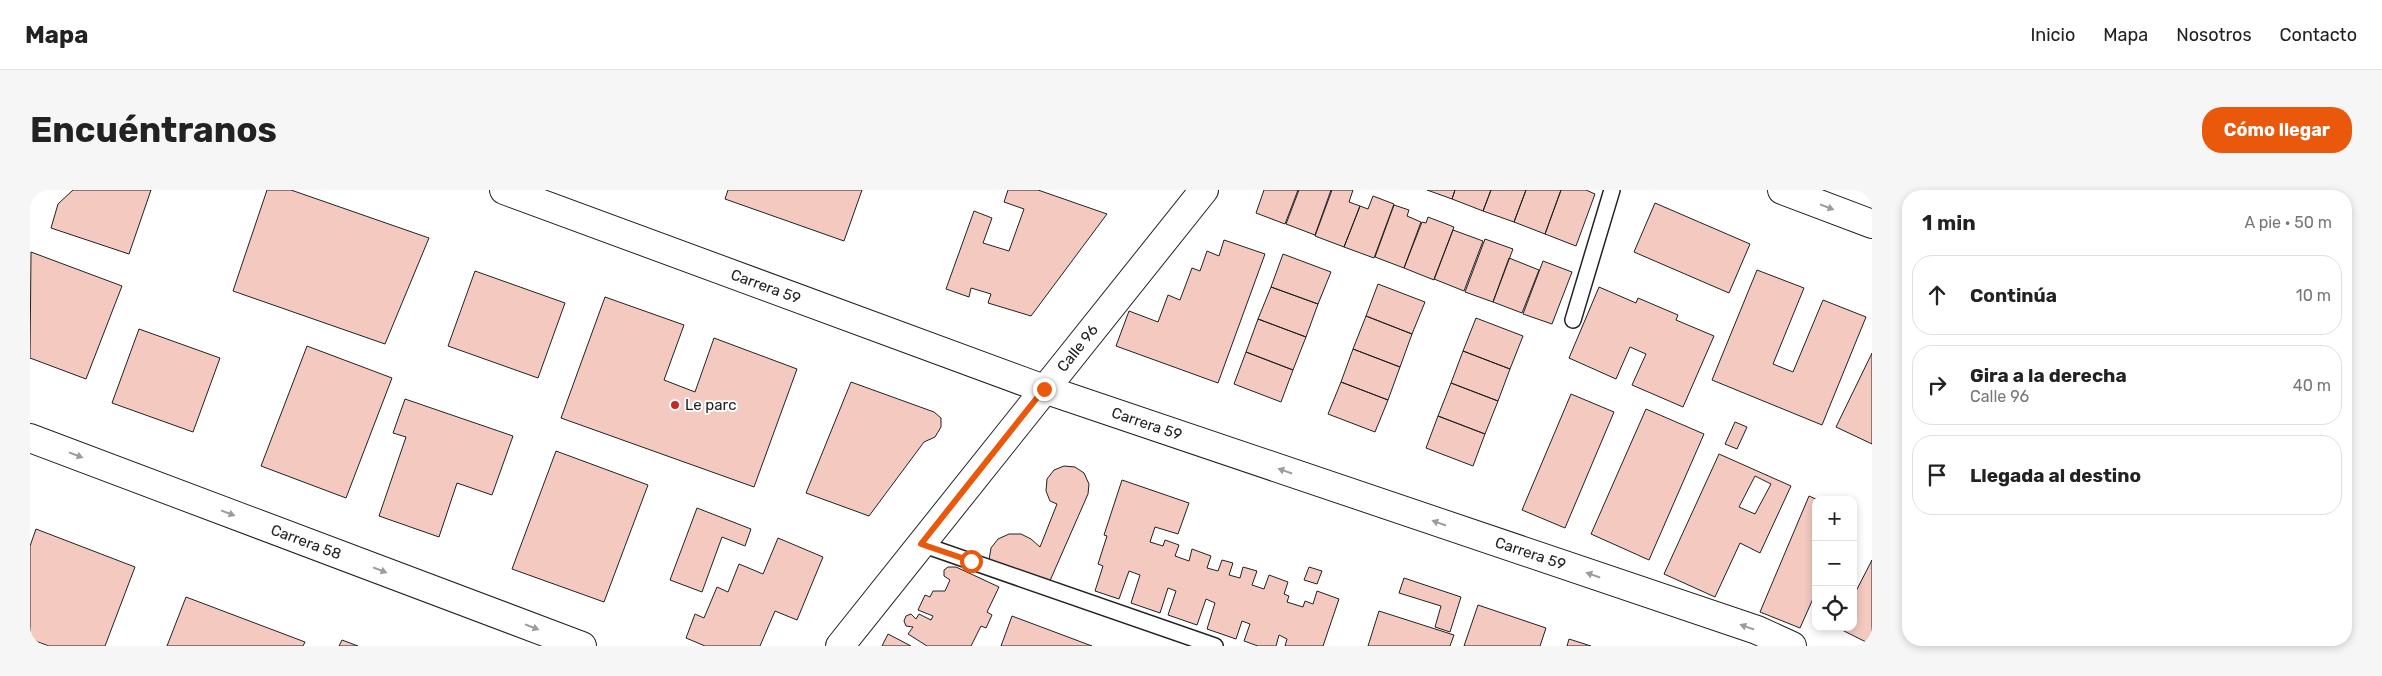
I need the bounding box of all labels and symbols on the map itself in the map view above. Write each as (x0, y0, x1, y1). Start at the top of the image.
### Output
one-way arrow (1820, 203, 1835, 211)
street label: Carrera 59 (728, 265, 803, 308)
street label: Calle 96 (1053, 321, 1102, 376)
route end (1033, 378, 1056, 401)
place label: Le parc (685, 396, 736, 414)
marker: Le parc (669, 399, 681, 411)
street label: Carrera 59 (1109, 403, 1184, 444)
one-way arrow (68, 452, 83, 459)
one-way arrow (1277, 466, 1292, 474)
one-way arrow (221, 509, 236, 517)
one-way arrow (1431, 518, 1446, 526)
street label: Carrera 58 (268, 521, 344, 563)
street label: Carrera 59 (1493, 533, 1568, 574)
route start (960, 550, 983, 573)
one-way arrow (373, 566, 388, 574)
one-way arrow (1585, 570, 1600, 578)
one-way arrow (1739, 622, 1754, 630)
one-way arrow (525, 623, 540, 631)

